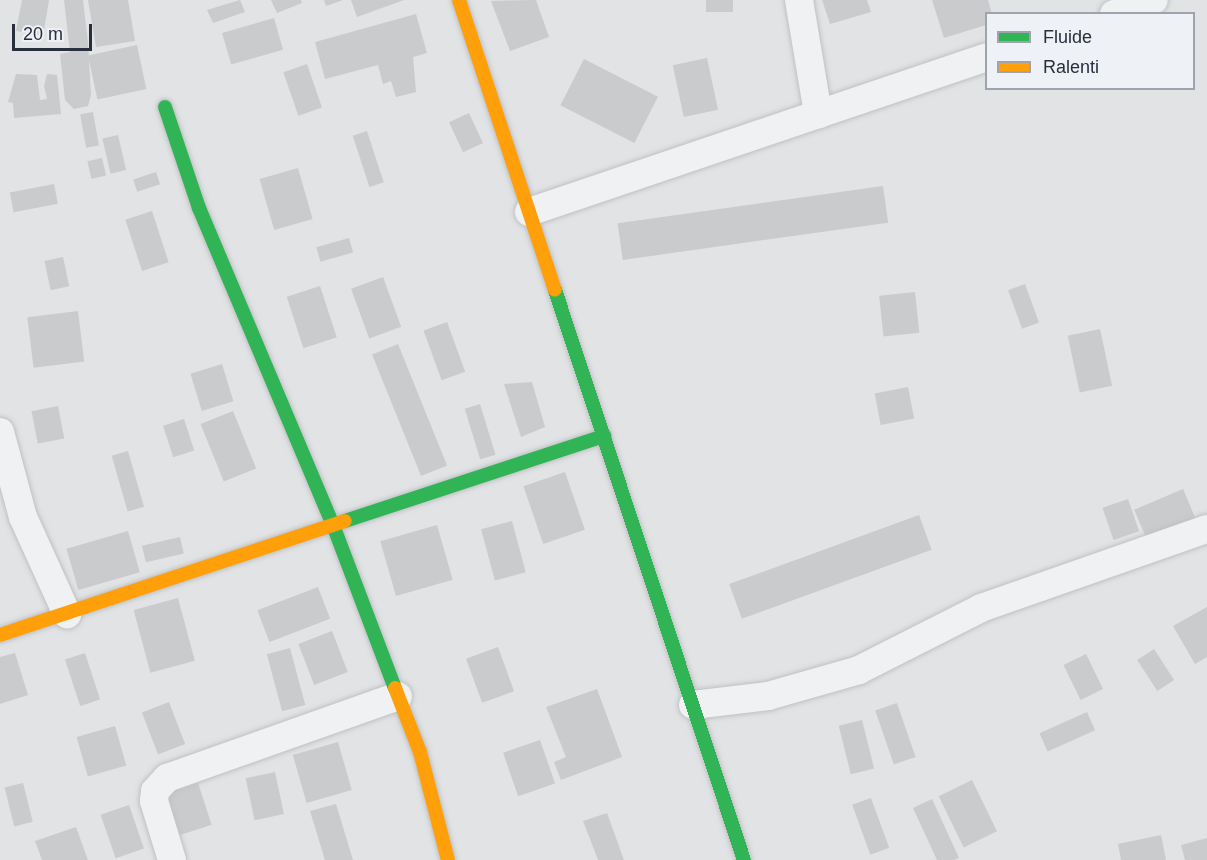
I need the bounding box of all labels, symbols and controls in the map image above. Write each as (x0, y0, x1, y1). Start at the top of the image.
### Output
scale bar (15, 12, 94, 50)
legend (985, 12, 1195, 90)
text: 20 m (23, 24, 63, 44)
text: Fluide (1043, 27, 1092, 47)
text: Ralenti (1043, 57, 1099, 77)

